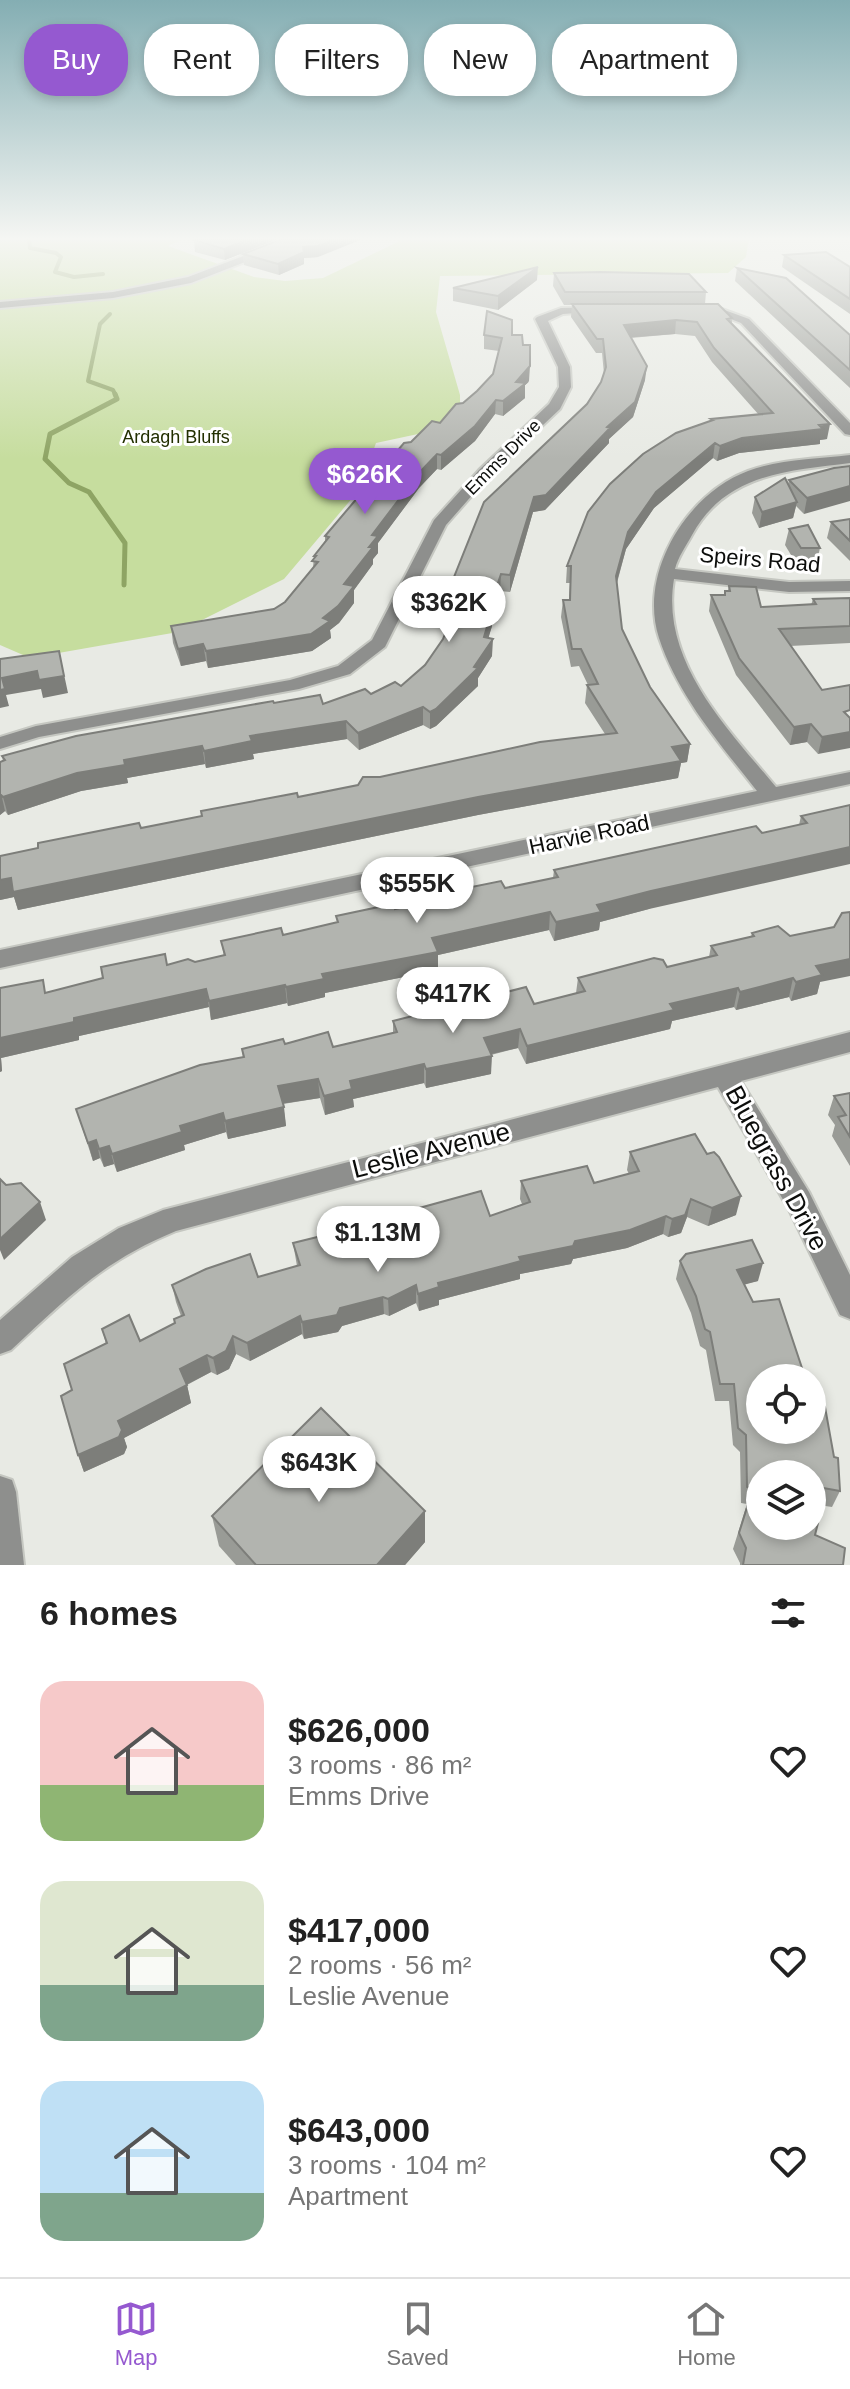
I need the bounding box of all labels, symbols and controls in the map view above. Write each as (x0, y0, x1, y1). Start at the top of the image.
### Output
chip: Buy (24, 24, 128, 96)
chip: Rent (144, 24, 259, 96)
chip: Filters (275, 24, 408, 96)
chip: New (424, 24, 536, 96)
chip: Apartment (552, 24, 737, 96)
street label: Emms Drive (461, 415, 545, 499)
park label: Ardagh Bluffs (122, 427, 230, 447)
pin: $626K (309, 448, 421, 516)
text: $626K (327, 459, 403, 489)
street label: Speirs Road (699, 542, 821, 577)
pin: $362K (393, 576, 505, 644)
text: $362K (411, 587, 487, 617)
street label: Harvie Road (527, 810, 652, 859)
pin: $555K (361, 857, 473, 925)
text: $555K (379, 868, 455, 898)
pin: $417K (397, 967, 509, 1035)
text: $417K (415, 978, 491, 1008)
street label: Bluegrass Drive (719, 1080, 835, 1256)
street label: Leslie Avenue (349, 1116, 513, 1184)
pin: $1.13M (313, 1206, 443, 1274)
text: $1.13M (335, 1217, 421, 1247)
map controls (746, 1364, 826, 1540)
button: locate (746, 1364, 826, 1444)
pin: $643K (263, 1436, 375, 1504)
text: $643K (281, 1447, 357, 1477)
button: layers (746, 1460, 826, 1540)
icon: filters (766, 1591, 810, 1635)
text: 6 homes (40, 1594, 178, 1632)
text: $626,000 (288, 1711, 430, 1749)
icon: home (104, 1713, 200, 1809)
icon: heart (766, 1739, 810, 1783)
text: 3 rooms · 86 m² (288, 1750, 472, 1780)
text: Emms Drive (288, 1781, 430, 1811)
text: $417,000 (288, 1911, 430, 1949)
icon: home (104, 1913, 200, 2009)
icon: heart (766, 1939, 810, 1983)
text: 2 rooms · 56 m² (288, 1950, 472, 1980)
text: Leslie Avenue (288, 1981, 449, 2011)
text: $643,000 (288, 2111, 430, 2149)
icon: home (104, 2113, 200, 2209)
icon: heart (766, 2139, 810, 2183)
text: 3 rooms · 104 m² (288, 2150, 486, 2180)
text: Apartment (288, 2181, 408, 2211)
tab: Map (114, 2297, 158, 2371)
tab: Saved (386, 2297, 449, 2371)
tab: Home (677, 2297, 736, 2371)

